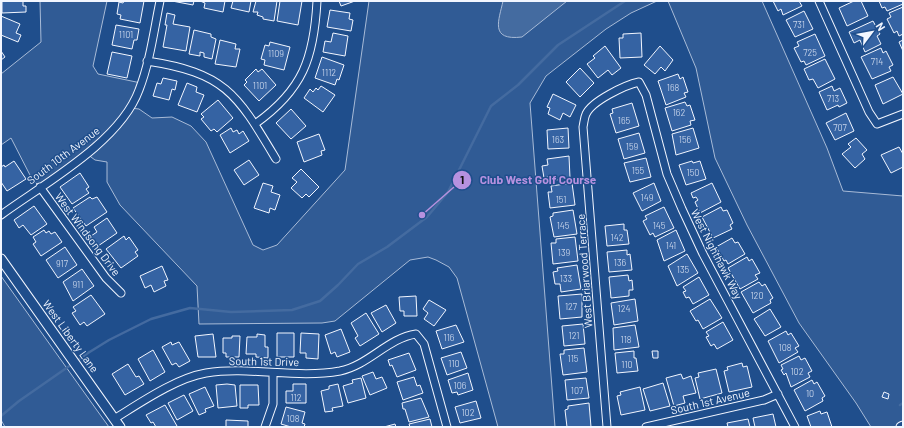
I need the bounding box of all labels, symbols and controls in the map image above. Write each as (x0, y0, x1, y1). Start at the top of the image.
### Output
north arrow (852, 12, 892, 52)
house number: 731 (793, 19, 805, 30)
text: N (873, 20, 888, 33)
house number: 1101 (119, 29, 133, 40)
house number: 725 (803, 47, 817, 58)
house number: 1109 (268, 48, 284, 59)
house number: 714 (871, 56, 883, 67)
house number: 1112 (322, 67, 336, 78)
house number: 1101 (253, 80, 267, 91)
house number: 168 (667, 82, 680, 93)
house number: 713 (827, 93, 839, 104)
house number: 162 (673, 107, 685, 118)
house number: 165 (618, 115, 631, 126)
house number: 707 (833, 122, 848, 133)
street label: South 10th Avenue (24, 123, 102, 187)
house number: 163 (552, 134, 565, 145)
house number: 156 (679, 134, 692, 145)
house number: 159 (626, 141, 639, 152)
house number: 155 (632, 165, 645, 176)
house number: 150 (687, 167, 699, 178)
callout: Club West Golf Course (452, 168, 604, 192)
text: 1 (460, 172, 464, 186)
text: Club West Golf Course (480, 172, 597, 186)
street label: West Windsong Drive (53, 190, 124, 278)
house number: 149 (641, 192, 654, 203)
house number: 151 (556, 194, 566, 205)
street label: West Nighthawk Way (689, 207, 745, 301)
street label: West Briarwood Terrace (574, 213, 594, 329)
house number: 145 (557, 220, 570, 231)
house number: 145 (653, 220, 666, 231)
house number: 142 (611, 232, 624, 243)
house number: 141 (666, 240, 676, 251)
house number: 139 (558, 247, 571, 258)
house number: 136 (614, 257, 627, 268)
house number: 917 (56, 258, 69, 269)
house number: 135 (677, 264, 690, 275)
house number: 133 (560, 273, 573, 284)
house number: 911 (73, 279, 83, 290)
house number: 120 (750, 290, 764, 301)
street label: West Liberty Lane (40, 297, 102, 375)
house number: 127 (565, 301, 578, 312)
house number: 124 (618, 303, 631, 314)
house number: 121 (569, 330, 580, 341)
house number: 116 (444, 332, 455, 343)
house number: 118 (620, 334, 632, 345)
house number: 108 (779, 342, 792, 353)
house number: 115 (568, 353, 579, 364)
street label: South 1st Drive (229, 354, 299, 368)
house number: 110 (448, 358, 460, 369)
house number: 110 (621, 359, 633, 370)
house number: 102 (790, 366, 804, 377)
house number: 106 (454, 380, 467, 391)
house number: 107 (571, 385, 584, 396)
street label: South 1st Avenue (669, 386, 751, 416)
house number: 10 (806, 388, 814, 399)
house number: 112 (290, 392, 302, 403)
house number: 102 (461, 407, 475, 418)
house number: 108 (287, 413, 300, 424)

